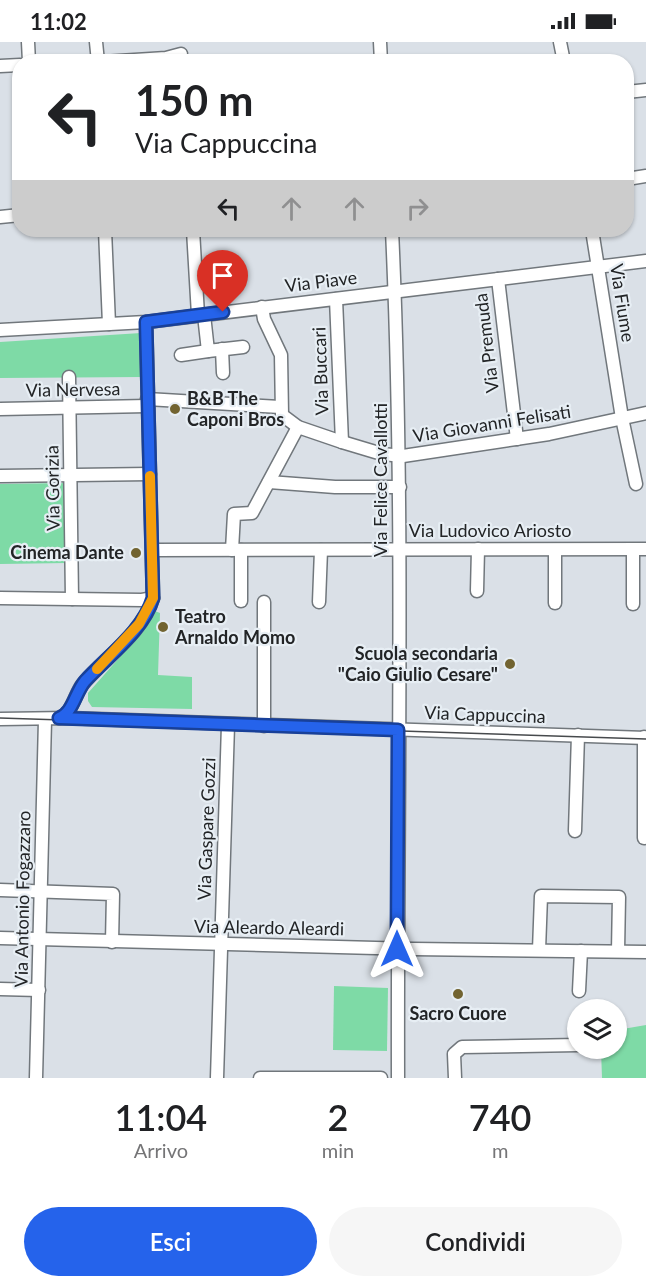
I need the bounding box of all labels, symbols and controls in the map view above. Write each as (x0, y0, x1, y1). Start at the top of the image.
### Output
text: 11:02 (30, 8, 87, 35)
text: 150 m (135, 75, 253, 125)
icon: left (36, 78, 114, 156)
text: Via Cappuccina (135, 126, 317, 159)
icon: left (212, 192, 245, 225)
icon: ahead (275, 192, 308, 225)
icon: ahead (338, 192, 371, 225)
icon: right (401, 192, 434, 225)
pin (197, 250, 248, 312)
icon: arrive (206, 259, 239, 292)
street label: Via Fiume (606, 262, 640, 344)
street label: Via Piave (284, 266, 358, 296)
street label: Via Premuda (469, 292, 503, 394)
street label: Via Buccari (307, 326, 333, 416)
street label: Via Nervesa (25, 377, 121, 401)
place label: B&B The Caponi Bros (187, 387, 284, 430)
street label: Via Giovanni Felisati (411, 400, 572, 446)
marker: B&B The Caponi Bros (168, 402, 182, 416)
street label: Via Felice Cavallotti (369, 403, 391, 557)
street label: Via Gorizia (40, 445, 64, 531)
street label: Via Ludovico Ariosto (409, 519, 571, 541)
place label: Cinema Dante (10, 541, 124, 563)
marker: Cinema Dante (129, 546, 143, 560)
place label: Teatro Arnaldo Momo (174, 605, 295, 648)
marker: Teatro Arnaldo Momo (156, 620, 170, 634)
place label: Scuola secondaria "Caio Giulio Cesare" (338, 642, 498, 685)
marker: Scuola secondaria "Caio Giulio Cesare" (503, 657, 517, 671)
street label: Via Cappuccina (424, 701, 546, 727)
street label: Via Gaspare Gozzi (193, 757, 219, 901)
street label: Via Antonio Fogazzaro (9, 810, 35, 988)
street label: Via Aleardo Aleardi (194, 915, 344, 939)
position arrow (365, 917, 429, 981)
marker: Sacro Cuore (451, 987, 465, 1001)
map controls (567, 999, 627, 1059)
button: layers (567, 999, 627, 1059)
place label: Sacro Cuore (409, 1002, 507, 1024)
text: 11:04 (115, 1095, 207, 1139)
text: 2 (328, 1095, 348, 1139)
text: 740 (469, 1095, 531, 1139)
text: Arrivo (134, 1138, 188, 1162)
text: min (322, 1138, 354, 1162)
text: m (492, 1138, 508, 1162)
button: Esci (24, 1207, 317, 1276)
button: Condividi (329, 1207, 622, 1276)

